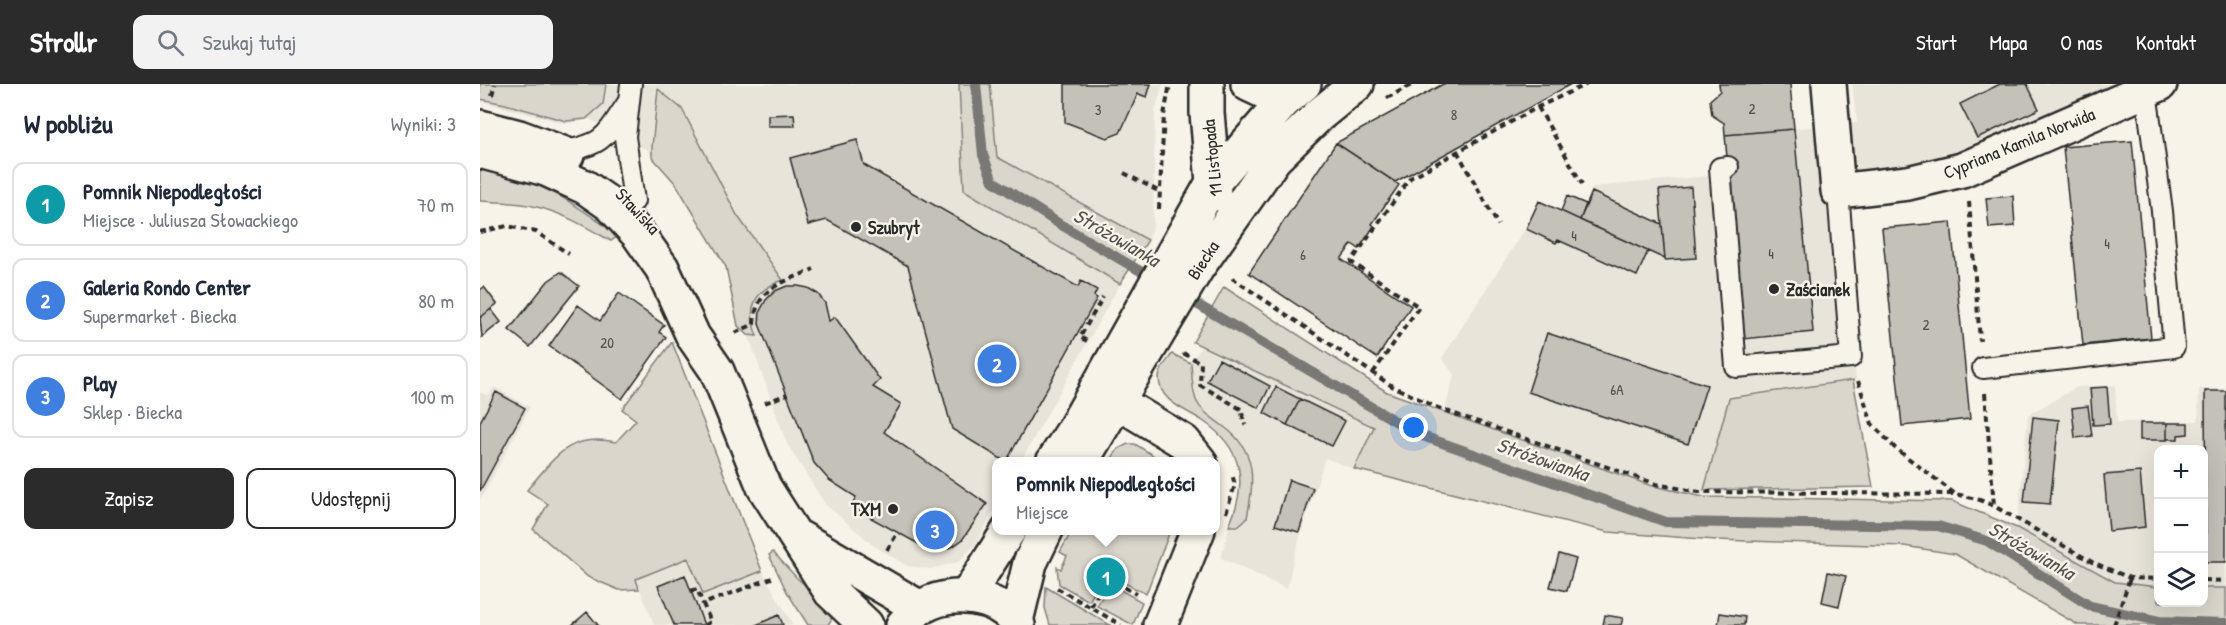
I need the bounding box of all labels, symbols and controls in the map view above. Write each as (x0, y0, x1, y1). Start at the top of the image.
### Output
search box (133, 15, 553, 69)
text: Strollr (30, 23, 97, 61)
icon: search (154, 26, 187, 59)
text: Szukaj tutaj (202, 27, 296, 57)
text: Start (1916, 28, 1956, 57)
text: Mapa (1989, 28, 2027, 57)
text: O nas (2060, 28, 2103, 57)
text: Kontakt (2136, 28, 2196, 57)
house number: 2 (1748, 98, 1756, 119)
house number: 3 (1095, 99, 1102, 120)
street label: Cypriana Kamila Norwida (1939, 101, 2099, 185)
house number: 8 (1451, 104, 1457, 125)
text: W pobliżu (24, 106, 113, 141)
text: Wyniki: 3 (391, 110, 456, 137)
street label: 11 Listopada (1196, 118, 1228, 198)
text: Pomnik Niepodległości (83, 176, 262, 206)
street label: Stawiska (610, 182, 666, 240)
text: 1 (42, 191, 49, 218)
text: 70 m (417, 191, 454, 218)
water label: Stróżowianka (1069, 202, 1167, 274)
text: Miejsce · Juliusza Słowackiego (83, 206, 298, 233)
place label: Szubryt (868, 215, 920, 241)
marker: Szubryt (849, 220, 863, 234)
house number: 4 (1571, 225, 1577, 246)
house number: 4 (2104, 233, 2110, 254)
street label: Biecka (1181, 236, 1225, 284)
house number: 4 (1768, 243, 1774, 264)
house number: 6 (1300, 244, 1306, 265)
text: Galeria Rondo Center (83, 272, 251, 302)
place label: Zaścianek (1786, 277, 1850, 302)
marker: Zaścianek (1767, 282, 1781, 296)
text: 2 (41, 287, 50, 314)
text: 80 m (418, 287, 454, 314)
text: Supermarket · Biecka (83, 302, 236, 329)
house number: 2 (1922, 314, 1930, 335)
house number: 20 (600, 332, 614, 353)
pin: 2 (978, 342, 1016, 386)
text: Play (83, 368, 117, 398)
house number: 6A (1610, 379, 1624, 400)
text: 3 (41, 383, 50, 410)
text: 100 m (411, 383, 454, 410)
text: Sklep · Biecka (83, 398, 182, 425)
your location (1399, 413, 1428, 442)
water label: Stróżowianka (1494, 431, 1594, 488)
map controls (2154, 445, 2208, 607)
button: + (2154, 445, 2208, 499)
popup (992, 457, 1220, 535)
button: Zapisz (24, 468, 234, 529)
button: Udostępnij (246, 468, 456, 529)
text: Pomnik Niepodległości (1016, 468, 1196, 498)
place label: TXM (850, 497, 881, 522)
text: Miejsce (1016, 498, 1069, 525)
button: − (2154, 499, 2208, 553)
marker: TXM (886, 502, 900, 516)
pin: 3 (916, 508, 954, 552)
water label: Stróżowianka (1984, 515, 2082, 587)
button: layers (2154, 553, 2208, 607)
pin: 1 (1086, 554, 1126, 600)

